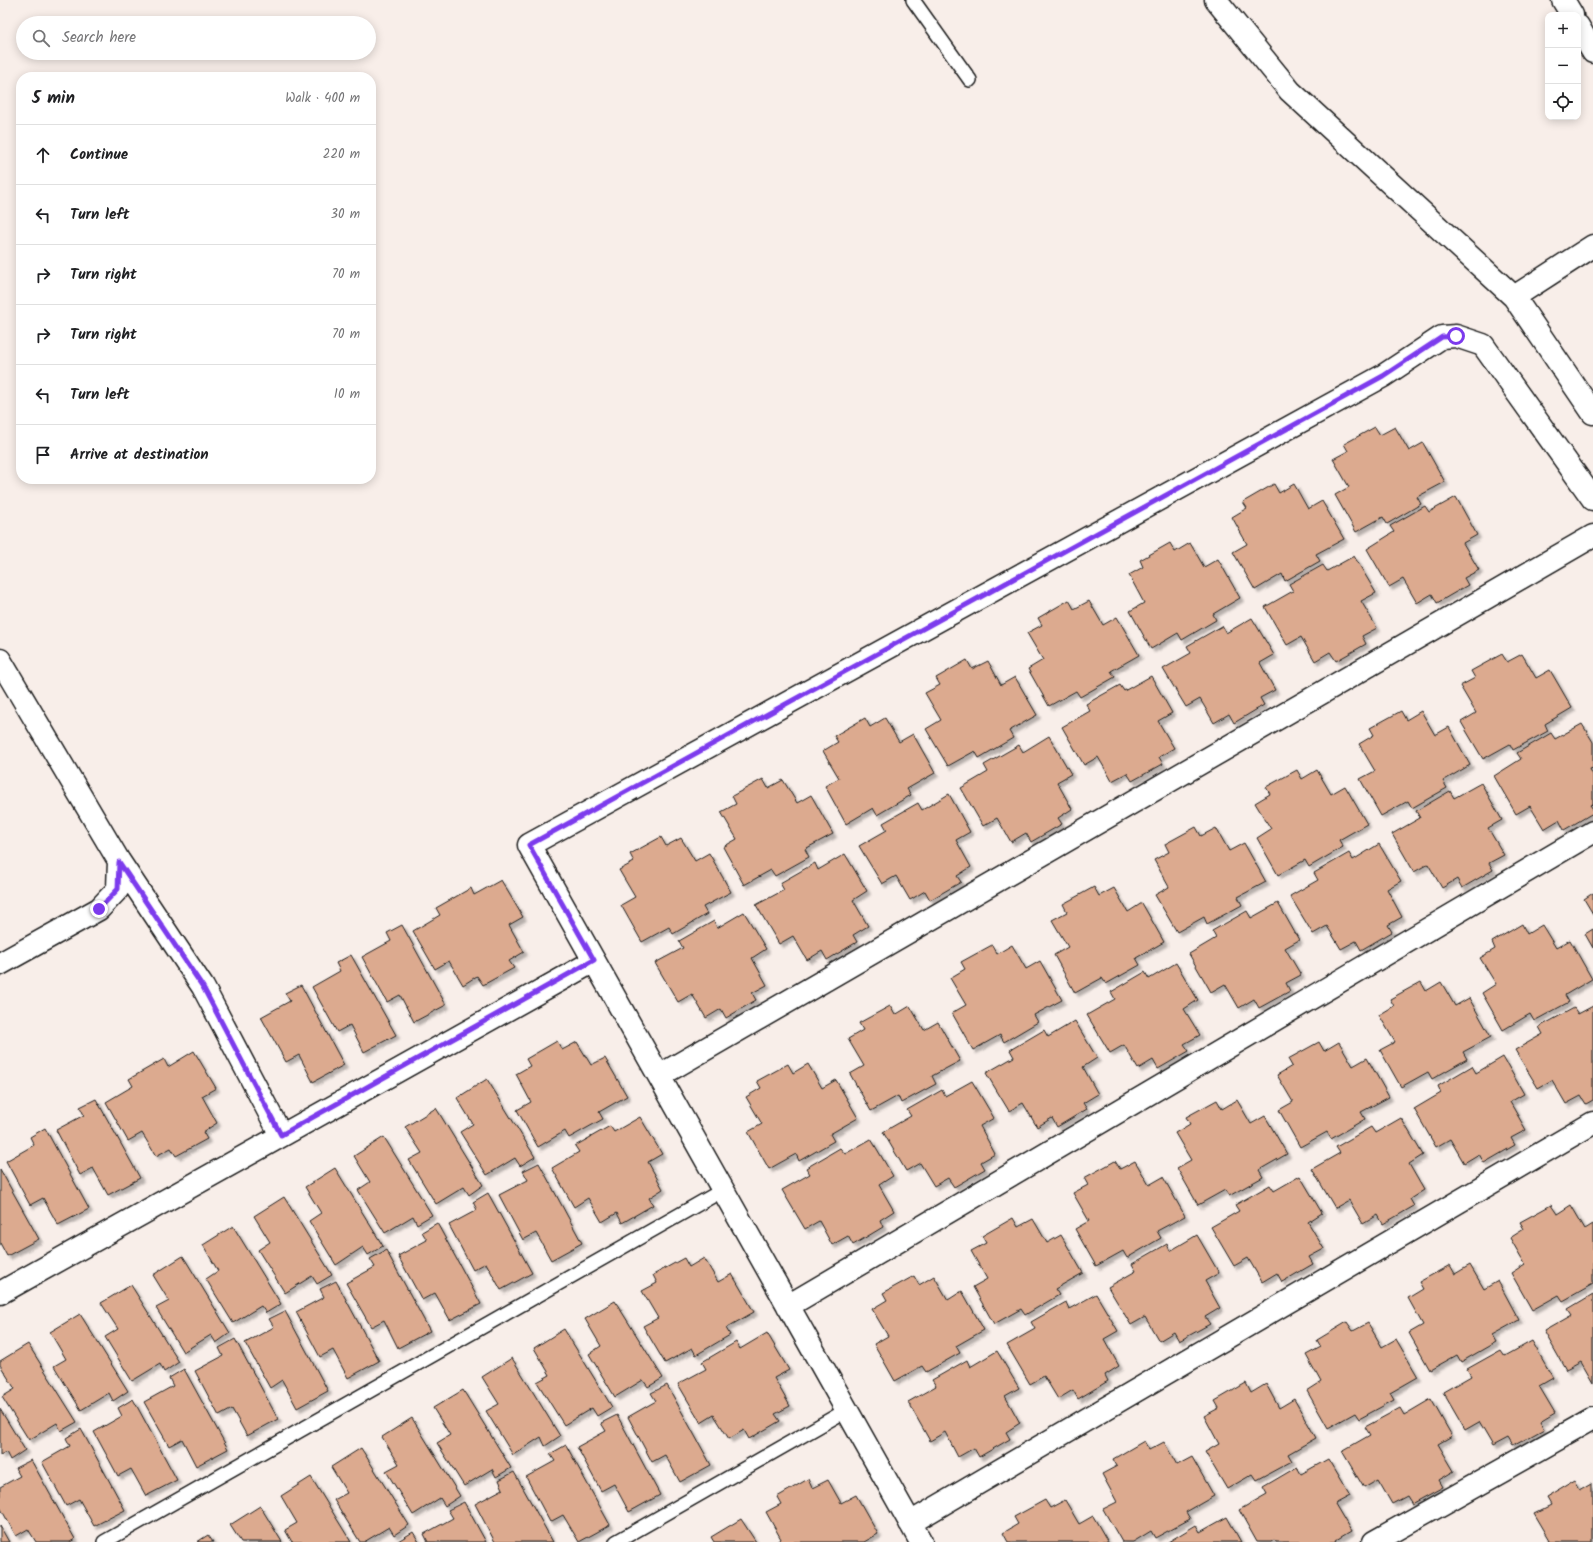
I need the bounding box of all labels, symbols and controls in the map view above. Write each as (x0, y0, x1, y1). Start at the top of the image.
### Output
map controls (1545, 12, 1581, 120)
button: + (1545, 12, 1581, 48)
search box (16, 16, 376, 60)
text: Search here (62, 26, 136, 50)
icon: search (30, 27, 52, 49)
button: − (1545, 48, 1581, 84)
button: locate (1545, 84, 1581, 120)
text: 5 min (32, 85, 75, 112)
text: Walk · 400 m (285, 88, 360, 109)
text: Continue (70, 143, 128, 167)
icon: ahead (32, 144, 54, 166)
text: 220 m (323, 144, 360, 165)
text: Turn left (70, 203, 130, 227)
icon: left (32, 204, 54, 226)
text: 30 m (331, 204, 360, 225)
text: Turn right (70, 263, 137, 287)
icon: right (32, 264, 54, 286)
text: 70 m (332, 264, 360, 285)
text: Turn right (70, 323, 137, 347)
icon: right (32, 324, 54, 346)
text: 70 m (332, 324, 360, 345)
route start (1447, 327, 1465, 345)
text: Turn left (70, 383, 130, 407)
icon: left (32, 384, 54, 406)
text: 10 m (334, 384, 360, 405)
text: Arrive at destination (70, 443, 209, 467)
icon: arrive (32, 444, 54, 466)
route end (90, 900, 108, 918)

